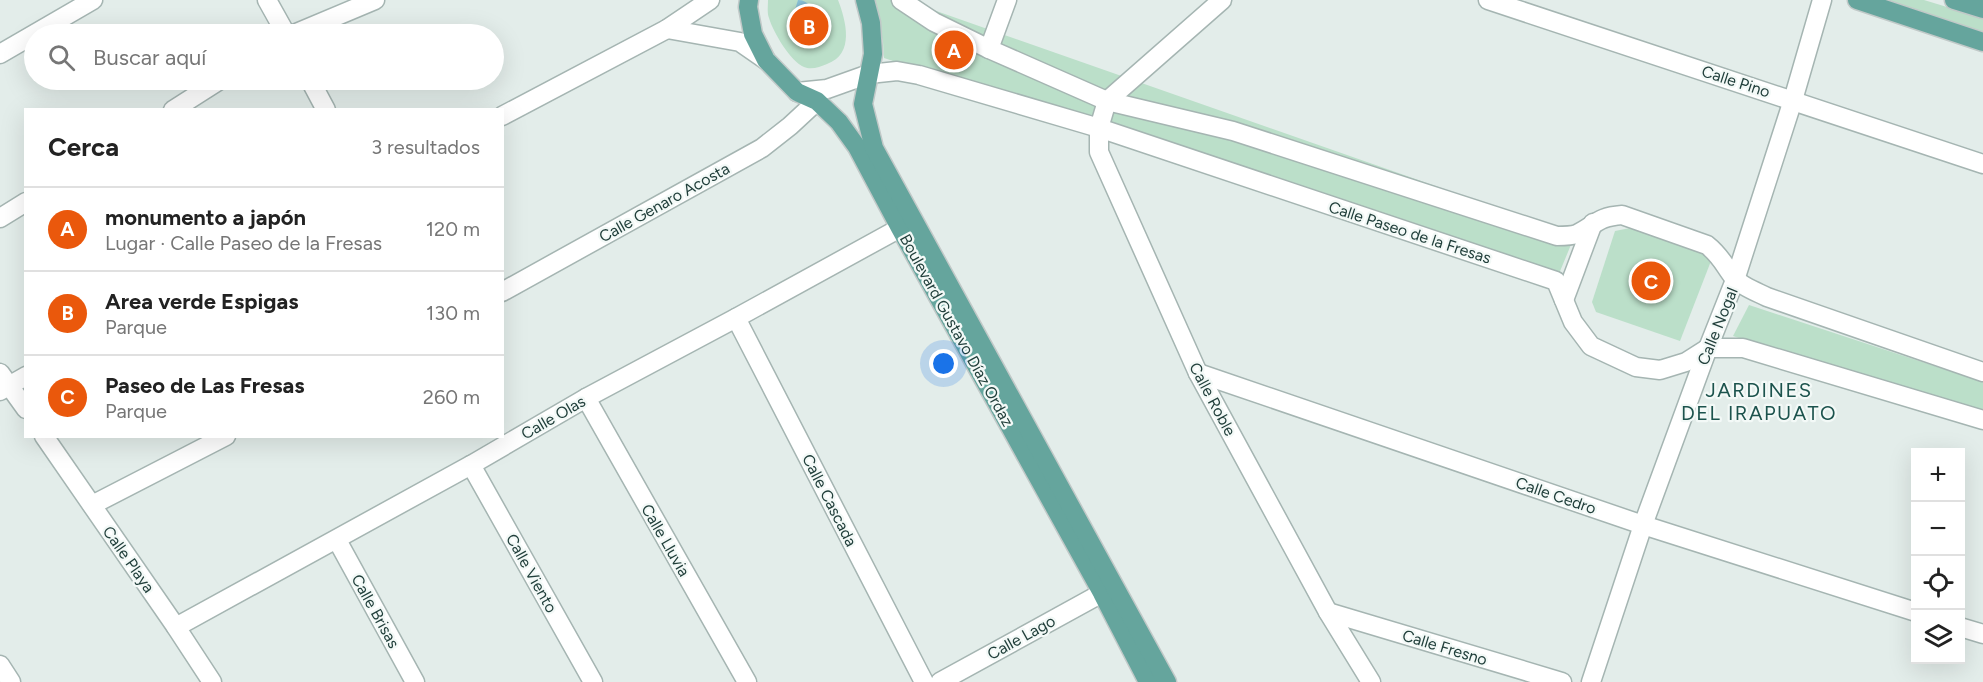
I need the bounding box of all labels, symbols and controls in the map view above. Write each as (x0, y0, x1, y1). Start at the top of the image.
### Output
pin: B (790, 3, 828, 48)
search box (24, 24, 504, 90)
pin: A (934, 28, 974, 72)
icon: search (45, 41, 78, 74)
text: Buscar aquí (93, 44, 206, 71)
street label: Calle Pino (1699, 62, 1772, 101)
text: Cerca (48, 131, 119, 163)
text: 3 resultados (371, 135, 480, 159)
street label: Calle Genaro Acosta (596, 159, 733, 246)
street label: Calle Paseo de la Fresas (1326, 197, 1493, 268)
text: monumento a japón (105, 204, 306, 231)
text: A (60, 217, 75, 241)
text: 120 m (426, 217, 480, 241)
text: Lugar · Calle Paseo de la Fresas (105, 231, 382, 255)
street label: Boulevard Gustavo Díaz Ordaz (896, 231, 1018, 430)
pin: C (1632, 258, 1670, 304)
street label: Calle Nogal (1693, 285, 1742, 368)
text: Area verde Espigas (105, 288, 299, 315)
text: B (61, 301, 74, 325)
text: 130 m (426, 301, 480, 325)
text: Parque (105, 315, 167, 339)
your location (929, 349, 958, 378)
street label: Calle Roble (1185, 359, 1240, 439)
text: Paseo de Las Fresas (105, 372, 305, 399)
district label: JARDINES DEL IRAPUATO (1681, 378, 1837, 425)
text: C (60, 385, 75, 409)
text: 260 m (423, 385, 480, 409)
street label: Calle Olas (518, 391, 589, 443)
text: Parque (105, 399, 167, 423)
map controls (1911, 448, 1965, 664)
button: + (1911, 448, 1965, 502)
street label: Calle Cascada (798, 451, 861, 550)
street label: Calle Cedro (1513, 473, 1599, 518)
street label: Calle Lluvia (637, 501, 694, 580)
button: − (1911, 502, 1965, 556)
street label: Calle Playa (99, 522, 158, 596)
street label: Calle Viento (502, 531, 561, 616)
button: locate (1911, 556, 1965, 610)
street label: Calle Brisas (348, 571, 404, 651)
button: layers (1911, 610, 1965, 664)
street label: Calle Lago (984, 611, 1058, 664)
street label: Calle Fresno (1400, 626, 1490, 669)

